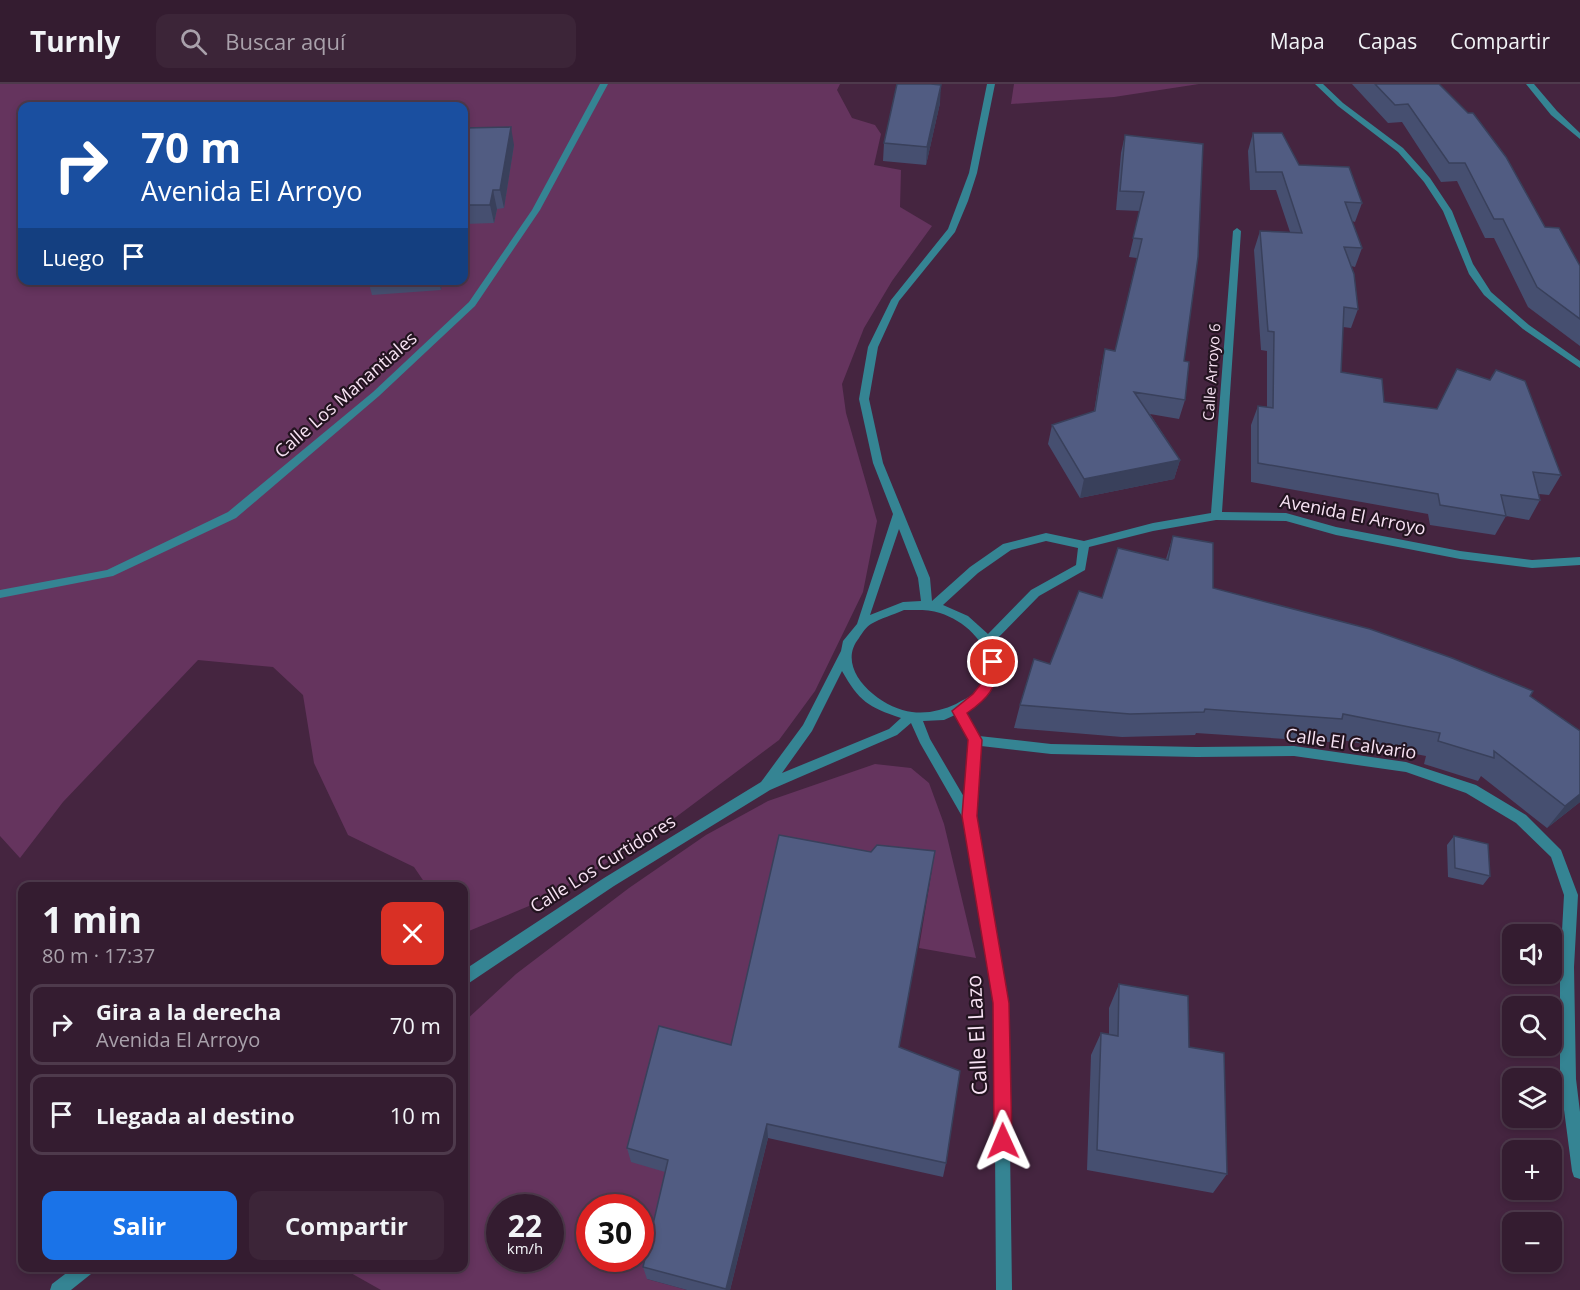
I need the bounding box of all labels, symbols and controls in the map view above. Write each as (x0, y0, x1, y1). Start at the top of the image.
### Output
search box (156, 14, 576, 68)
text: Turnly (30, 22, 120, 60)
icon: search (177, 25, 210, 58)
text: Buscar aquí (225, 26, 346, 56)
text: Mapa (1270, 27, 1325, 55)
text: Capas (1358, 27, 1417, 55)
text: Compartir (1450, 27, 1550, 55)
text: 70 m (141, 118, 241, 175)
icon: right (42, 126, 120, 204)
text: Avenida El Arroyo (141, 172, 363, 209)
icon: arrive (117, 240, 150, 273)
text: Luego (42, 242, 105, 272)
street label: Calle Arroyo 6 (1198, 323, 1224, 421)
street label: Calle Los Manantiales (269, 326, 422, 463)
street label: Avenida El Arroyo (1278, 488, 1428, 540)
pin (967, 636, 1018, 687)
icon: arrive (976, 645, 1009, 678)
street label: Calle El Calvario (1284, 722, 1418, 764)
street label: Calle Los Curtidores (525, 809, 680, 918)
text: 1 min (42, 895, 142, 944)
button: close (381, 902, 444, 965)
map controls (1502, 924, 1562, 1272)
button: sound (1502, 924, 1562, 984)
text: 80 m · 17:37 (42, 942, 155, 969)
street label: Calle El Lazo (959, 974, 993, 1096)
text: Gira a la derecha (96, 996, 281, 1026)
button: search (1502, 996, 1562, 1056)
icon: right (45, 1008, 78, 1041)
text: 70 m (390, 1010, 441, 1040)
text: Avenida El Arroyo (96, 1026, 260, 1053)
button: layers (1502, 1068, 1562, 1128)
icon: arrive (45, 1098, 78, 1131)
text: Llegada al destino (96, 1100, 295, 1130)
text: 10 m (390, 1100, 441, 1130)
position arrow (971, 1109, 1035, 1173)
button: + (1502, 1140, 1562, 1200)
button: Salir (42, 1191, 237, 1260)
button: Compartir (249, 1191, 444, 1260)
speed limit sign: 30 (576, 1194, 654, 1272)
text: 22 (508, 1205, 542, 1246)
button: − (1502, 1212, 1562, 1272)
text: km/h (507, 1238, 543, 1258)

